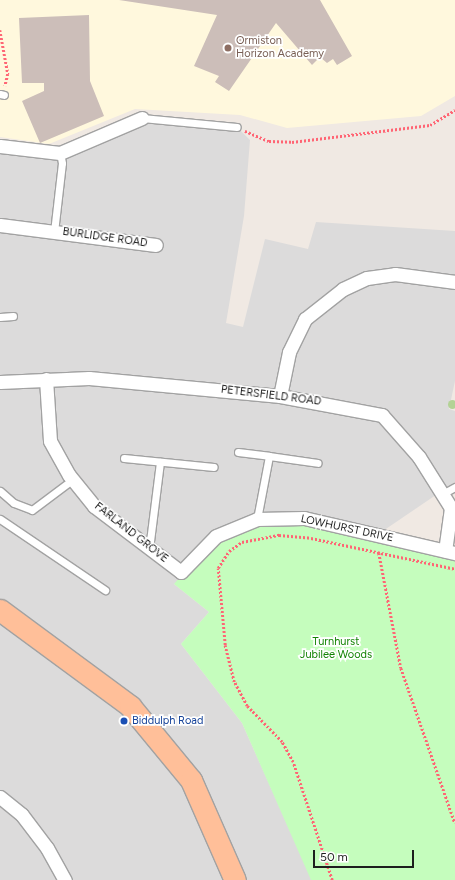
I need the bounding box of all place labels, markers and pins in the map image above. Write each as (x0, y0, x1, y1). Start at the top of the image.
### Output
place label: Ormiston Horizon Academy (236, 35, 324, 61)
marker: Ormiston Horizon Academy (223, 43, 233, 53)
place label: Biddulph Road (132, 714, 203, 728)
marker: Biddulph Road (119, 716, 129, 726)

